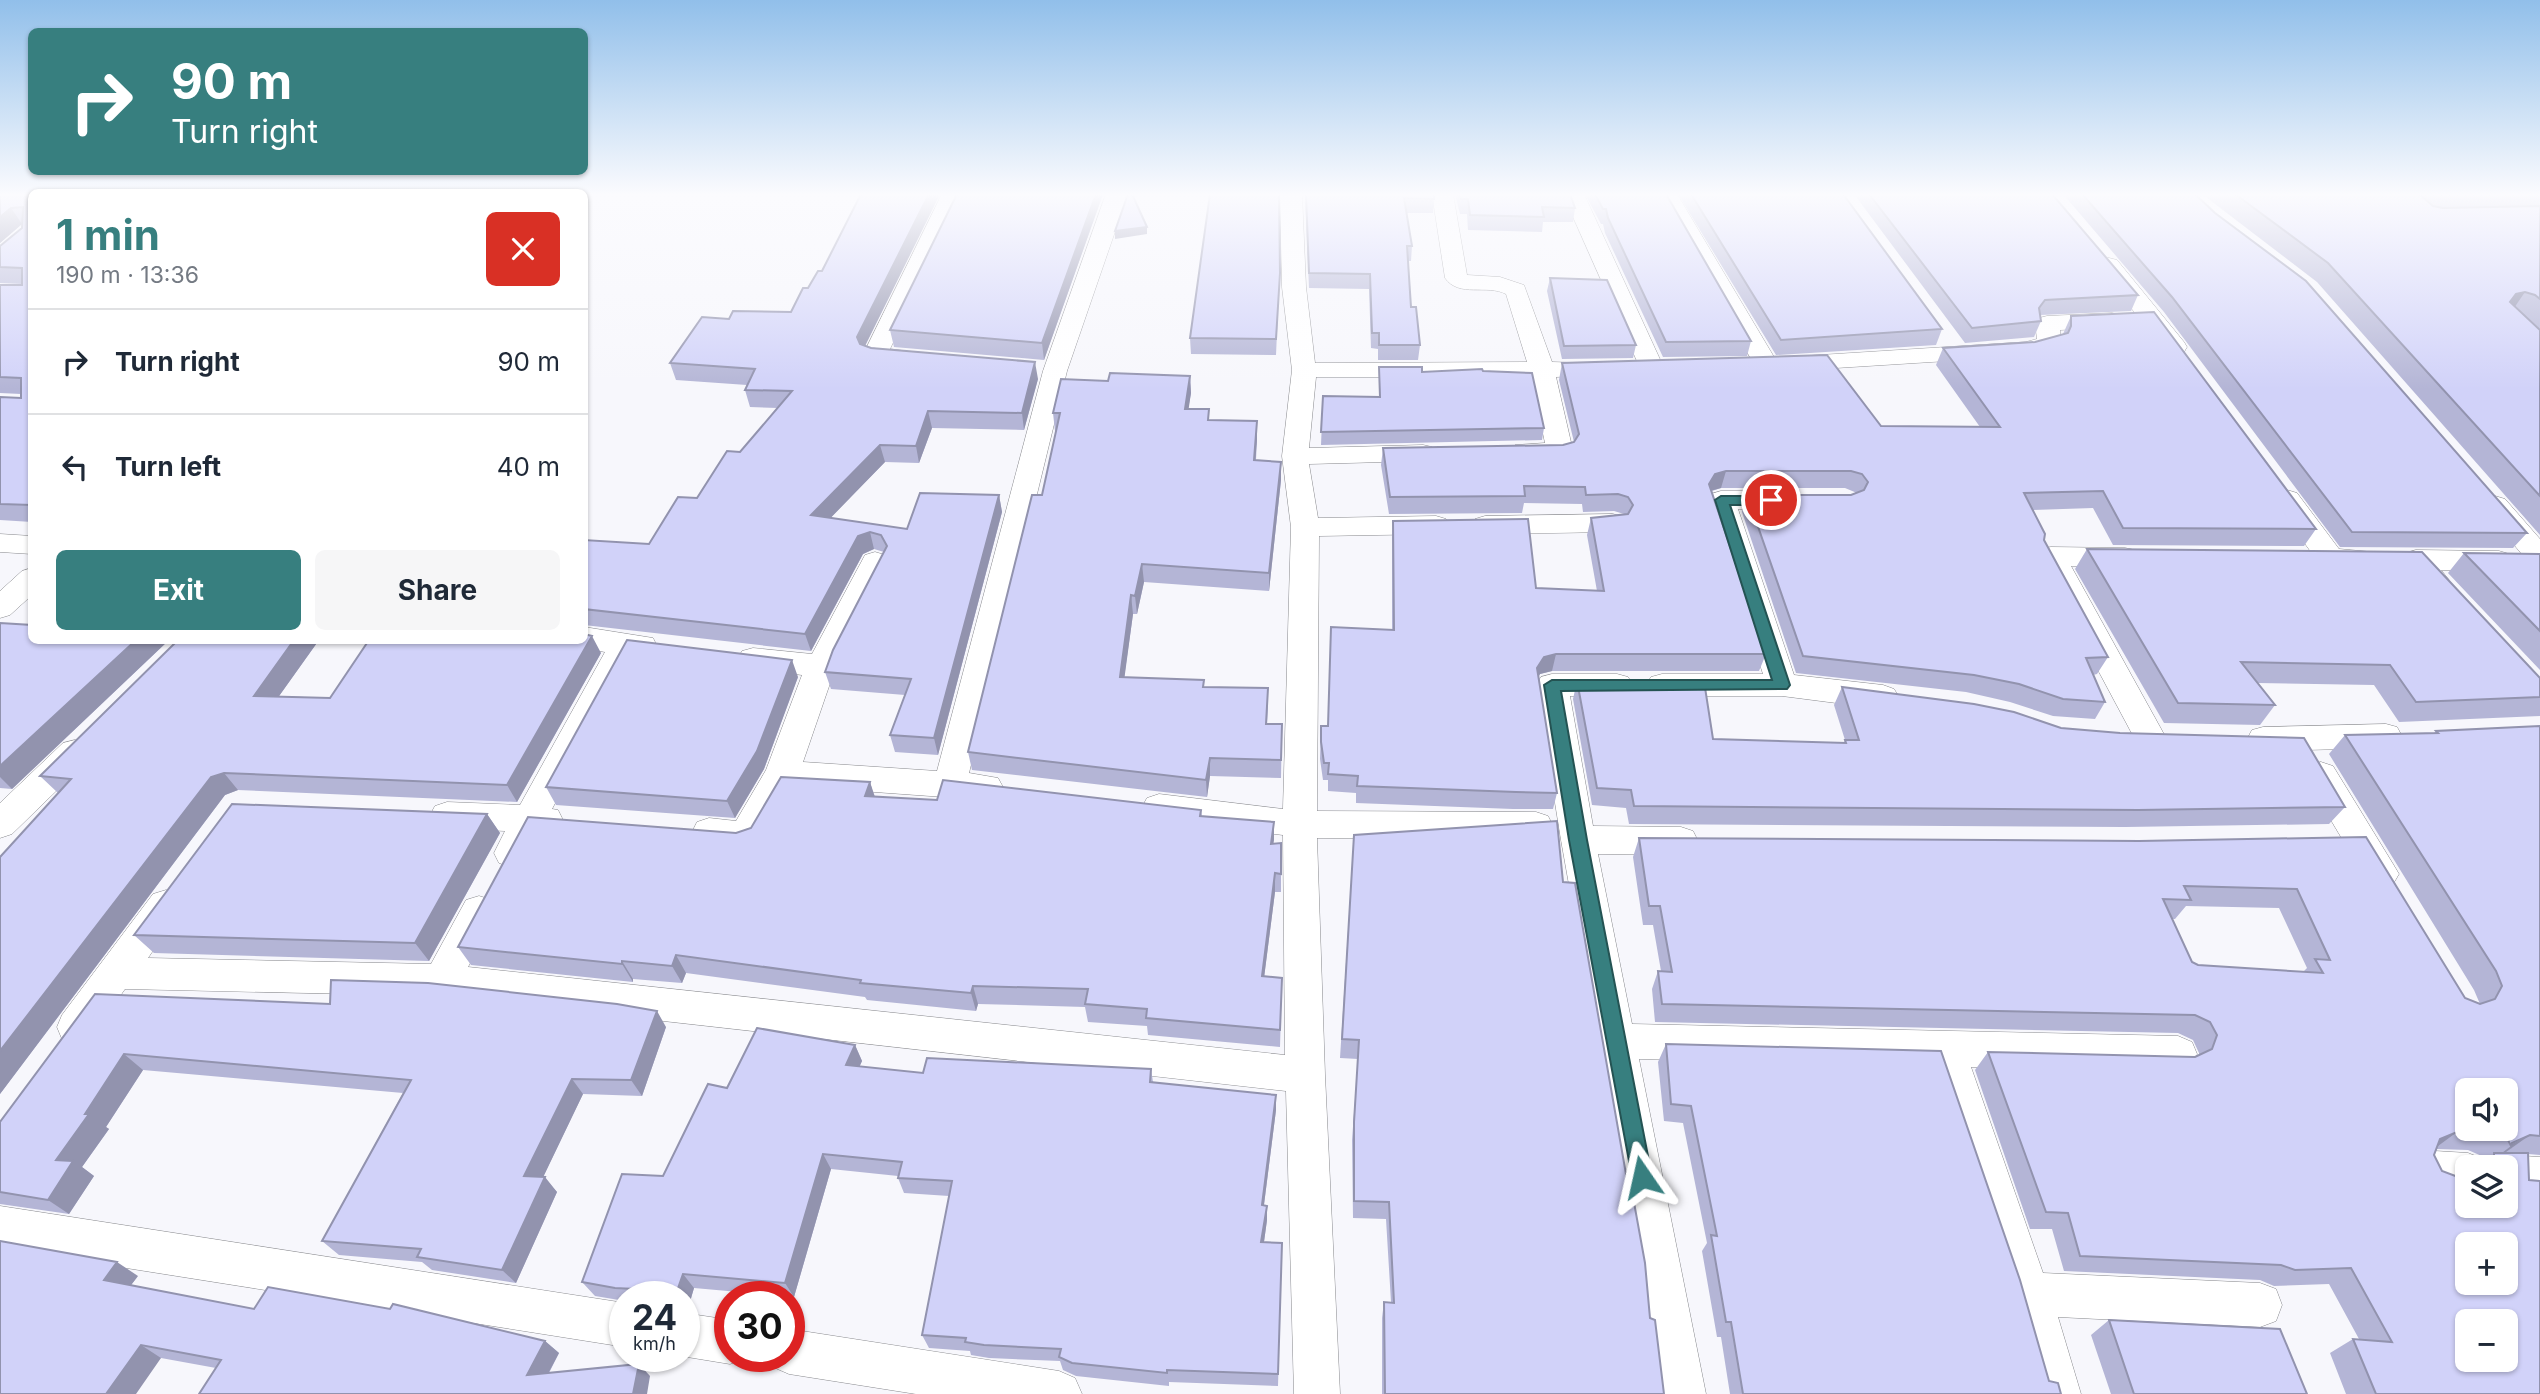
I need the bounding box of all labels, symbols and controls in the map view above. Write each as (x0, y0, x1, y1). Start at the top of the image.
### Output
text: 90 m (171, 52, 292, 111)
icon: right (56, 56, 147, 147)
text: Turn right (171, 112, 318, 151)
text: 1 min (56, 209, 160, 260)
button: close (486, 212, 560, 286)
text: 190 m · 13:36 (56, 261, 199, 289)
icon: right (56, 343, 94, 381)
text: Turn right (115, 346, 240, 377)
text: 90 m (497, 346, 560, 377)
icon: left (56, 448, 94, 486)
text: Turn left (115, 451, 221, 482)
text: 40 m (497, 451, 560, 482)
pin (1741, 470, 1801, 530)
icon: arrive (1752, 481, 1790, 519)
button: Exit (56, 550, 301, 630)
button: Share (315, 550, 560, 630)
map controls (2455, 1078, 2518, 1372)
button: sound (2455, 1078, 2518, 1141)
position arrow (1605, 1140, 1679, 1214)
button: layers (2455, 1155, 2518, 1218)
button: + (2455, 1232, 2518, 1295)
speed limit sign: 30 (714, 1281, 805, 1372)
text: 24 (632, 1296, 677, 1338)
button: − (2455, 1309, 2518, 1372)
text: km/h (633, 1333, 676, 1354)

